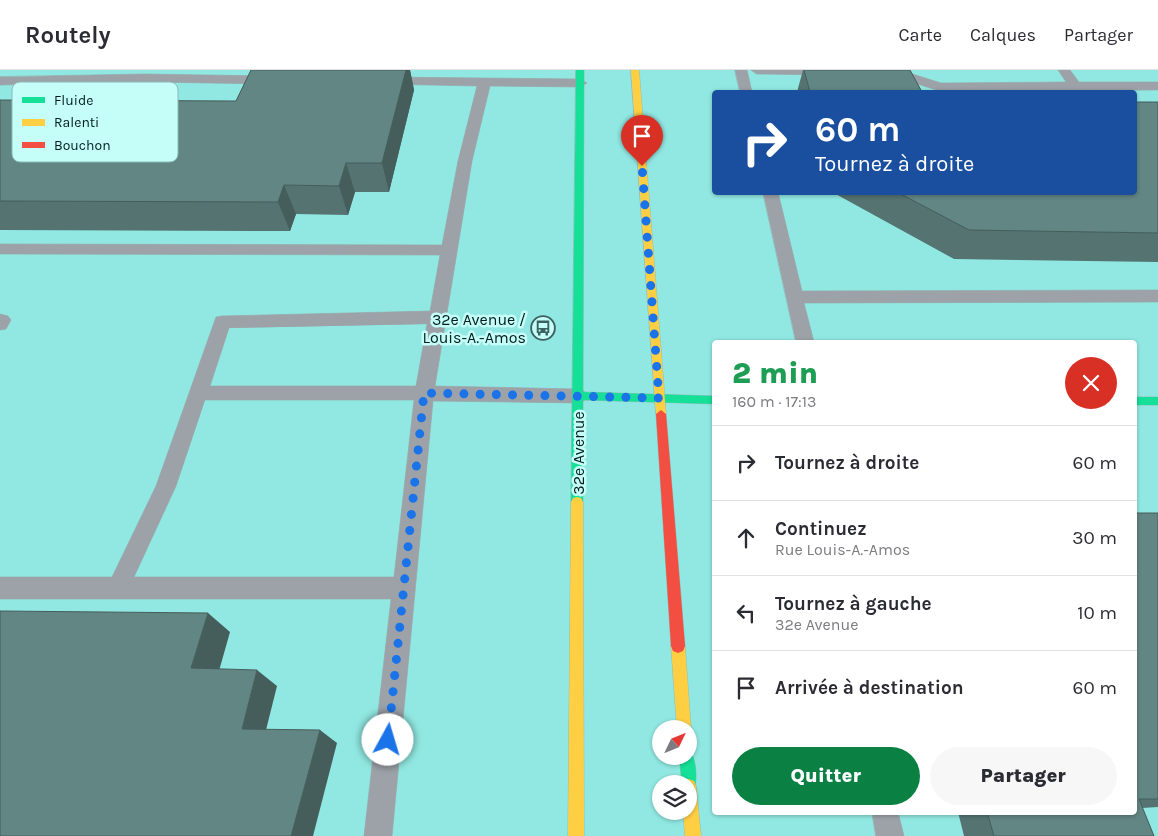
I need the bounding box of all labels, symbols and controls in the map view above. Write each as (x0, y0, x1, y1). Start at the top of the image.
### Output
text: Routely (25, 21, 111, 49)
text: Carte (898, 24, 942, 46)
text: Calques (970, 24, 1036, 46)
text: Partager (1064, 24, 1133, 46)
legend (12, 82, 178, 162)
text: Fluide (54, 92, 93, 109)
text: 60 m (815, 109, 900, 150)
icon: right (732, 110, 797, 175)
text: Ralenti (54, 114, 99, 131)
pin (621, 115, 663, 166)
icon: arrive (628, 122, 656, 150)
text: Bouchon (54, 137, 111, 154)
text: Tournez à droite (815, 151, 974, 177)
place label: 32e Avenue / Louis-A.-Amos (422, 310, 526, 347)
bus stop icon: 32e Avenue / Louis-A.-Amos (530, 315, 556, 341)
text: 2 min (732, 355, 818, 391)
button: close (1065, 357, 1117, 409)
text: 160 m · 17:13 (732, 392, 816, 411)
street label: 32e Avenue (569, 411, 588, 495)
icon: right (732, 449, 760, 477)
text: Tournez à droite (775, 452, 919, 474)
text: 60 m (1073, 452, 1117, 474)
text: Continuez (775, 518, 867, 540)
icon: ahead (732, 524, 760, 552)
text: 30 m (1072, 527, 1117, 549)
text: Rue Louis-A.-Amos (775, 540, 910, 559)
text: Tournez à gauche (775, 593, 932, 615)
icon: left (732, 599, 760, 627)
text: 10 m (1077, 602, 1117, 624)
text: 32e Avenue (775, 615, 858, 634)
icon: arrive (732, 674, 760, 702)
text: Arrivée à destination (775, 677, 964, 699)
text: 60 m (1073, 677, 1117, 699)
position arrow (361, 713, 413, 765)
north arrow (652, 720, 698, 765)
map controls (652, 720, 697, 820)
button: Quitter (732, 747, 920, 805)
button: Partager (930, 747, 1117, 805)
button: layers (652, 775, 697, 820)

